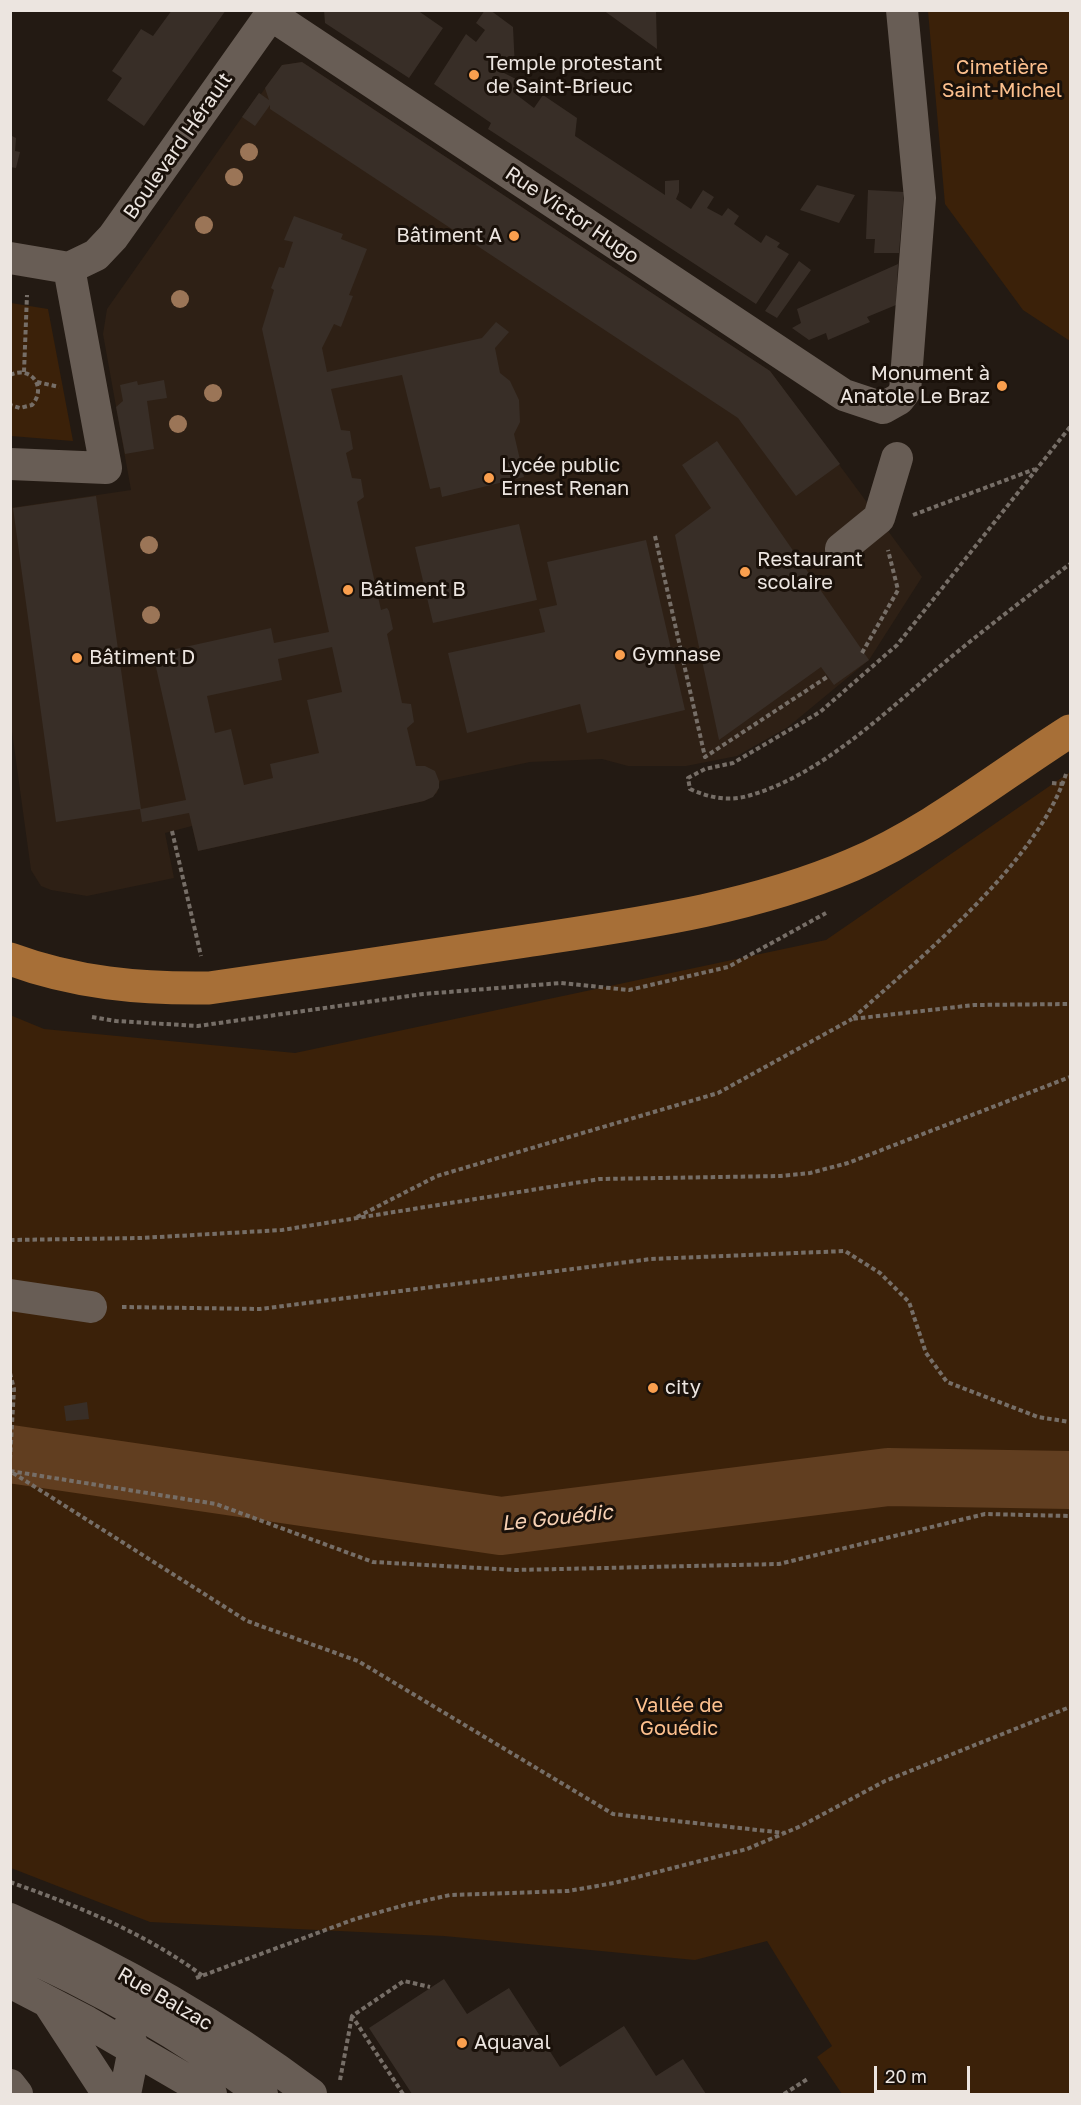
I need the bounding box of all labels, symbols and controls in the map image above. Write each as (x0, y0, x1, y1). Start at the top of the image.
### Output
place label: Temple protestant de Saint-Brieuc (486, 52, 662, 99)
park label: Cimetière Saint-Michel (942, 56, 1062, 103)
street label: Boulevard Hérault (118, 68, 238, 224)
marker: Temple protestant de Saint-Brieuc (467, 68, 481, 82)
street label: Rue Victor Hugo (501, 161, 643, 269)
place label: Bâtiment A (396, 224, 502, 248)
marker: Bâtiment A (507, 229, 521, 243)
place label: Monument à Anatole Le Braz (840, 362, 990, 409)
marker: Monument à Anatole Le Braz (995, 379, 1009, 393)
place label: Lycée public Ernest Renan (501, 454, 629, 501)
marker: Lycée public Ernest Renan (482, 471, 496, 485)
place label: Restaurant scolaire (757, 548, 863, 595)
marker: Restaurant scolaire (738, 565, 752, 579)
place label: Bâtiment B (360, 578, 466, 602)
marker: Bâtiment B (341, 583, 355, 597)
place label: Gymnase (632, 643, 721, 667)
place label: Bâtiment D (89, 646, 195, 670)
marker: Gymnase (613, 648, 627, 662)
marker: Bâtiment D (70, 651, 84, 665)
place label: city (665, 1376, 701, 1400)
marker: city (646, 1381, 660, 1395)
water label: Le Gouédic (500, 1500, 614, 1536)
park label: Vallée de Gouédic (635, 1694, 723, 1741)
street label: Rue Balzac (113, 1962, 217, 2036)
place label: Aquaval (474, 2031, 551, 2055)
marker: Aquaval (455, 2036, 469, 2050)
scale bar (877, 2054, 973, 2092)
text: 20 m (885, 2065, 927, 2087)

